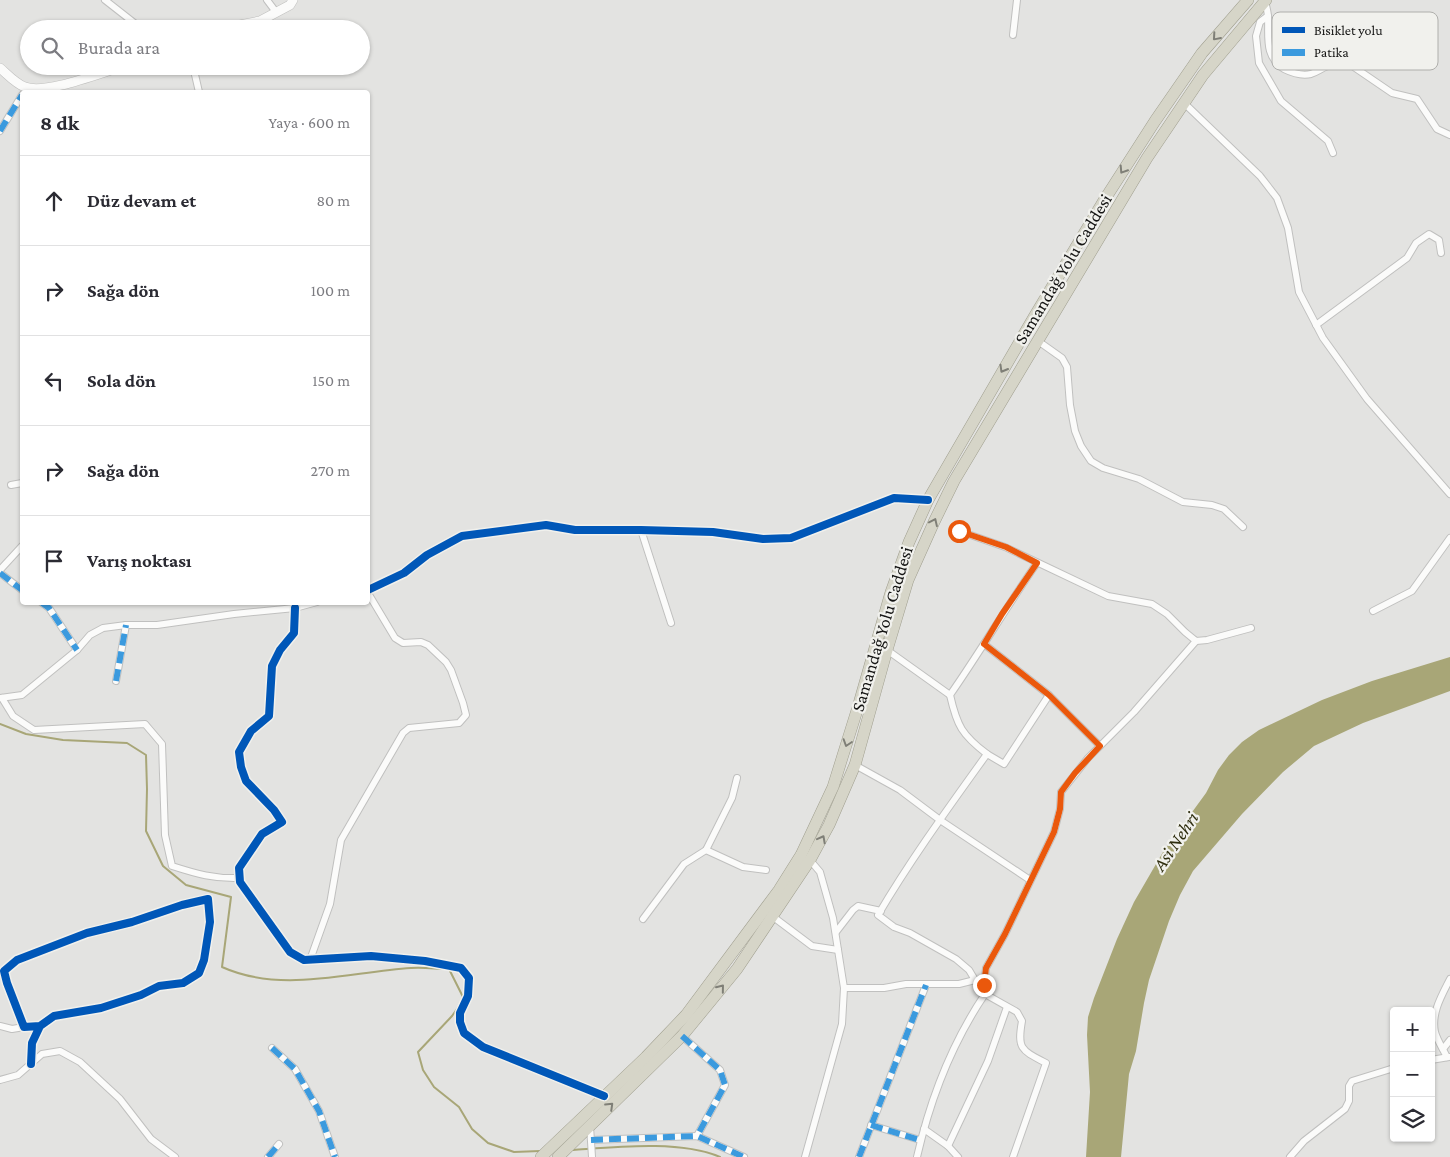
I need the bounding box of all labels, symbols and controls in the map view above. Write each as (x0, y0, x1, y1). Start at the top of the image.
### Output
legend (1272, 12, 1438, 70)
search box (20, 20, 370, 75)
text: Bisiklet yolu (1314, 22, 1383, 38)
one-way arrow (1213, 31, 1222, 40)
icon: search (38, 34, 66, 62)
text: Burada ara (78, 37, 160, 58)
text: Patika (1314, 44, 1349, 60)
text: 8 dk (40, 111, 79, 135)
text: Yaya · 600 m (269, 114, 350, 131)
one-way arrow (1120, 165, 1130, 174)
icon: ahead (40, 187, 68, 215)
text: Düz devam et (87, 190, 196, 211)
street label: Samandağ Yolu Caddesi (1010, 190, 1116, 348)
text: 80 m (316, 192, 350, 209)
icon: right (40, 277, 68, 305)
text: Sağa dön (87, 280, 159, 301)
text: 100 m (311, 282, 350, 299)
one-way arrow (1000, 364, 1010, 373)
icon: left (40, 367, 68, 395)
text: Sola dön (87, 370, 156, 391)
text: 150 m (312, 372, 350, 389)
icon: right (40, 457, 68, 485)
text: Sağa dön (87, 460, 159, 481)
text: 270 m (311, 462, 350, 479)
one-way arrow (928, 518, 938, 527)
route start (948, 520, 971, 543)
street label: Samandağ Yolu Caddesi (847, 544, 917, 714)
icon: arrive (40, 547, 68, 575)
text: Varış noktası (87, 550, 192, 571)
one-way arrow (842, 738, 852, 747)
water label: Asi Nehri (1148, 807, 1203, 875)
one-way arrow (816, 835, 826, 844)
route end (973, 974, 996, 997)
one-way arrow (716, 985, 724, 994)
map controls (1390, 1007, 1435, 1142)
button: + (1390, 1007, 1435, 1052)
button: − (1390, 1052, 1435, 1097)
button: layers (1390, 1097, 1435, 1142)
one-way arrow (604, 1103, 613, 1112)

